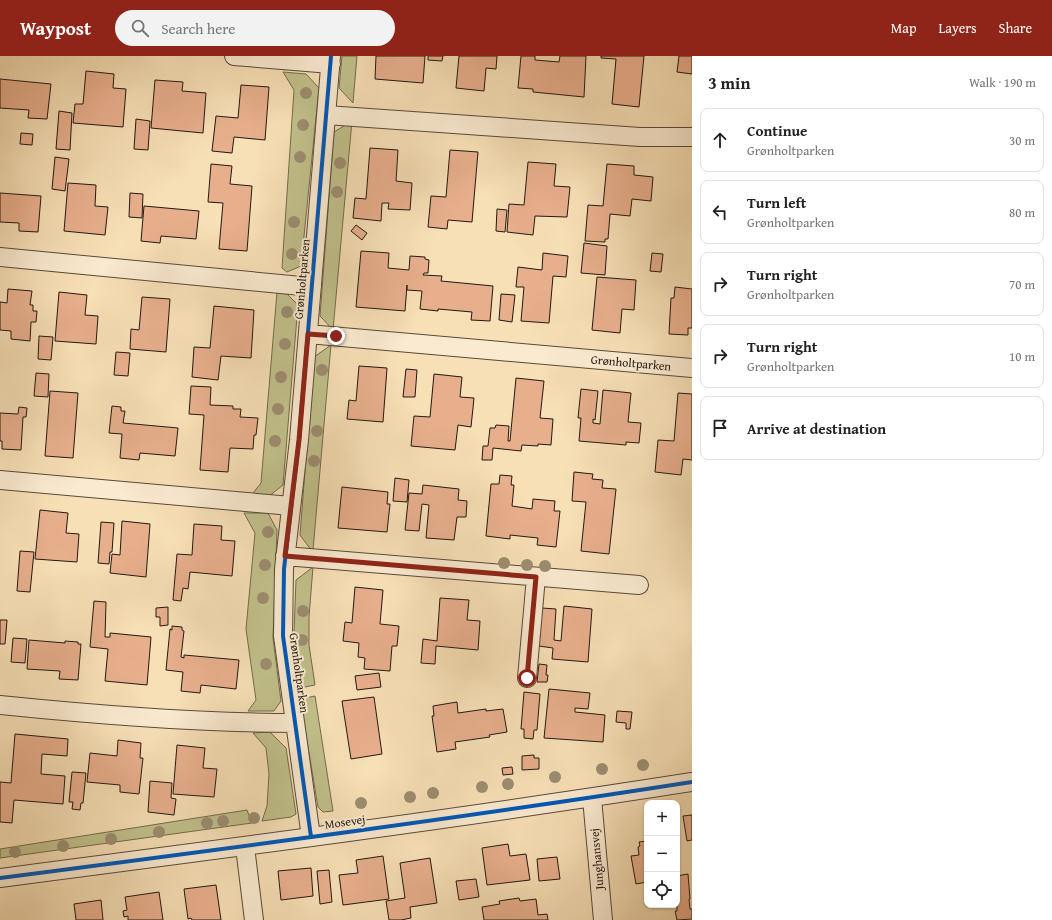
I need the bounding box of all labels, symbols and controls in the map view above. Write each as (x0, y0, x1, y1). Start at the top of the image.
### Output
search box (115, 10, 395, 46)
text: Waypost (20, 14, 91, 42)
icon: search (129, 17, 151, 39)
text: Search here (161, 18, 235, 39)
text: Map (891, 18, 917, 38)
text: Layers (939, 18, 977, 38)
text: Share (999, 18, 1032, 38)
text: 3 min (708, 70, 750, 95)
text: Walk · 190 m (969, 73, 1036, 92)
text: Continue (747, 120, 808, 141)
icon: ahead (709, 129, 731, 151)
text: 30 m (1009, 131, 1035, 150)
text: Grønholtparken (747, 141, 834, 160)
text: Turn left (747, 192, 806, 213)
icon: left (709, 201, 731, 223)
text: 80 m (1009, 203, 1035, 222)
text: Grønholtparken (747, 213, 834, 232)
street label: Grønholtparken (290, 238, 314, 320)
text: Turn right (747, 264, 818, 285)
icon: right (709, 273, 731, 295)
text: 70 m (1009, 275, 1035, 294)
text: Grønholtparken (747, 285, 834, 304)
route end (327, 327, 345, 345)
text: Turn right (747, 336, 818, 357)
icon: right (709, 345, 731, 367)
text: 10 m (1009, 347, 1035, 366)
street label: Grønholtparken (590, 351, 672, 375)
text: Grønholtparken (747, 357, 834, 376)
icon: arrive (709, 417, 731, 439)
text: Arrive at destination (747, 418, 886, 439)
street label: Grønholtparken (285, 632, 314, 714)
route start (518, 669, 536, 687)
map controls (644, 800, 680, 908)
button: + (644, 800, 680, 836)
street label: Mosevej (323, 810, 366, 833)
street label: Junghansvej (585, 828, 608, 892)
button: − (644, 836, 680, 872)
button: locate (644, 872, 680, 908)

